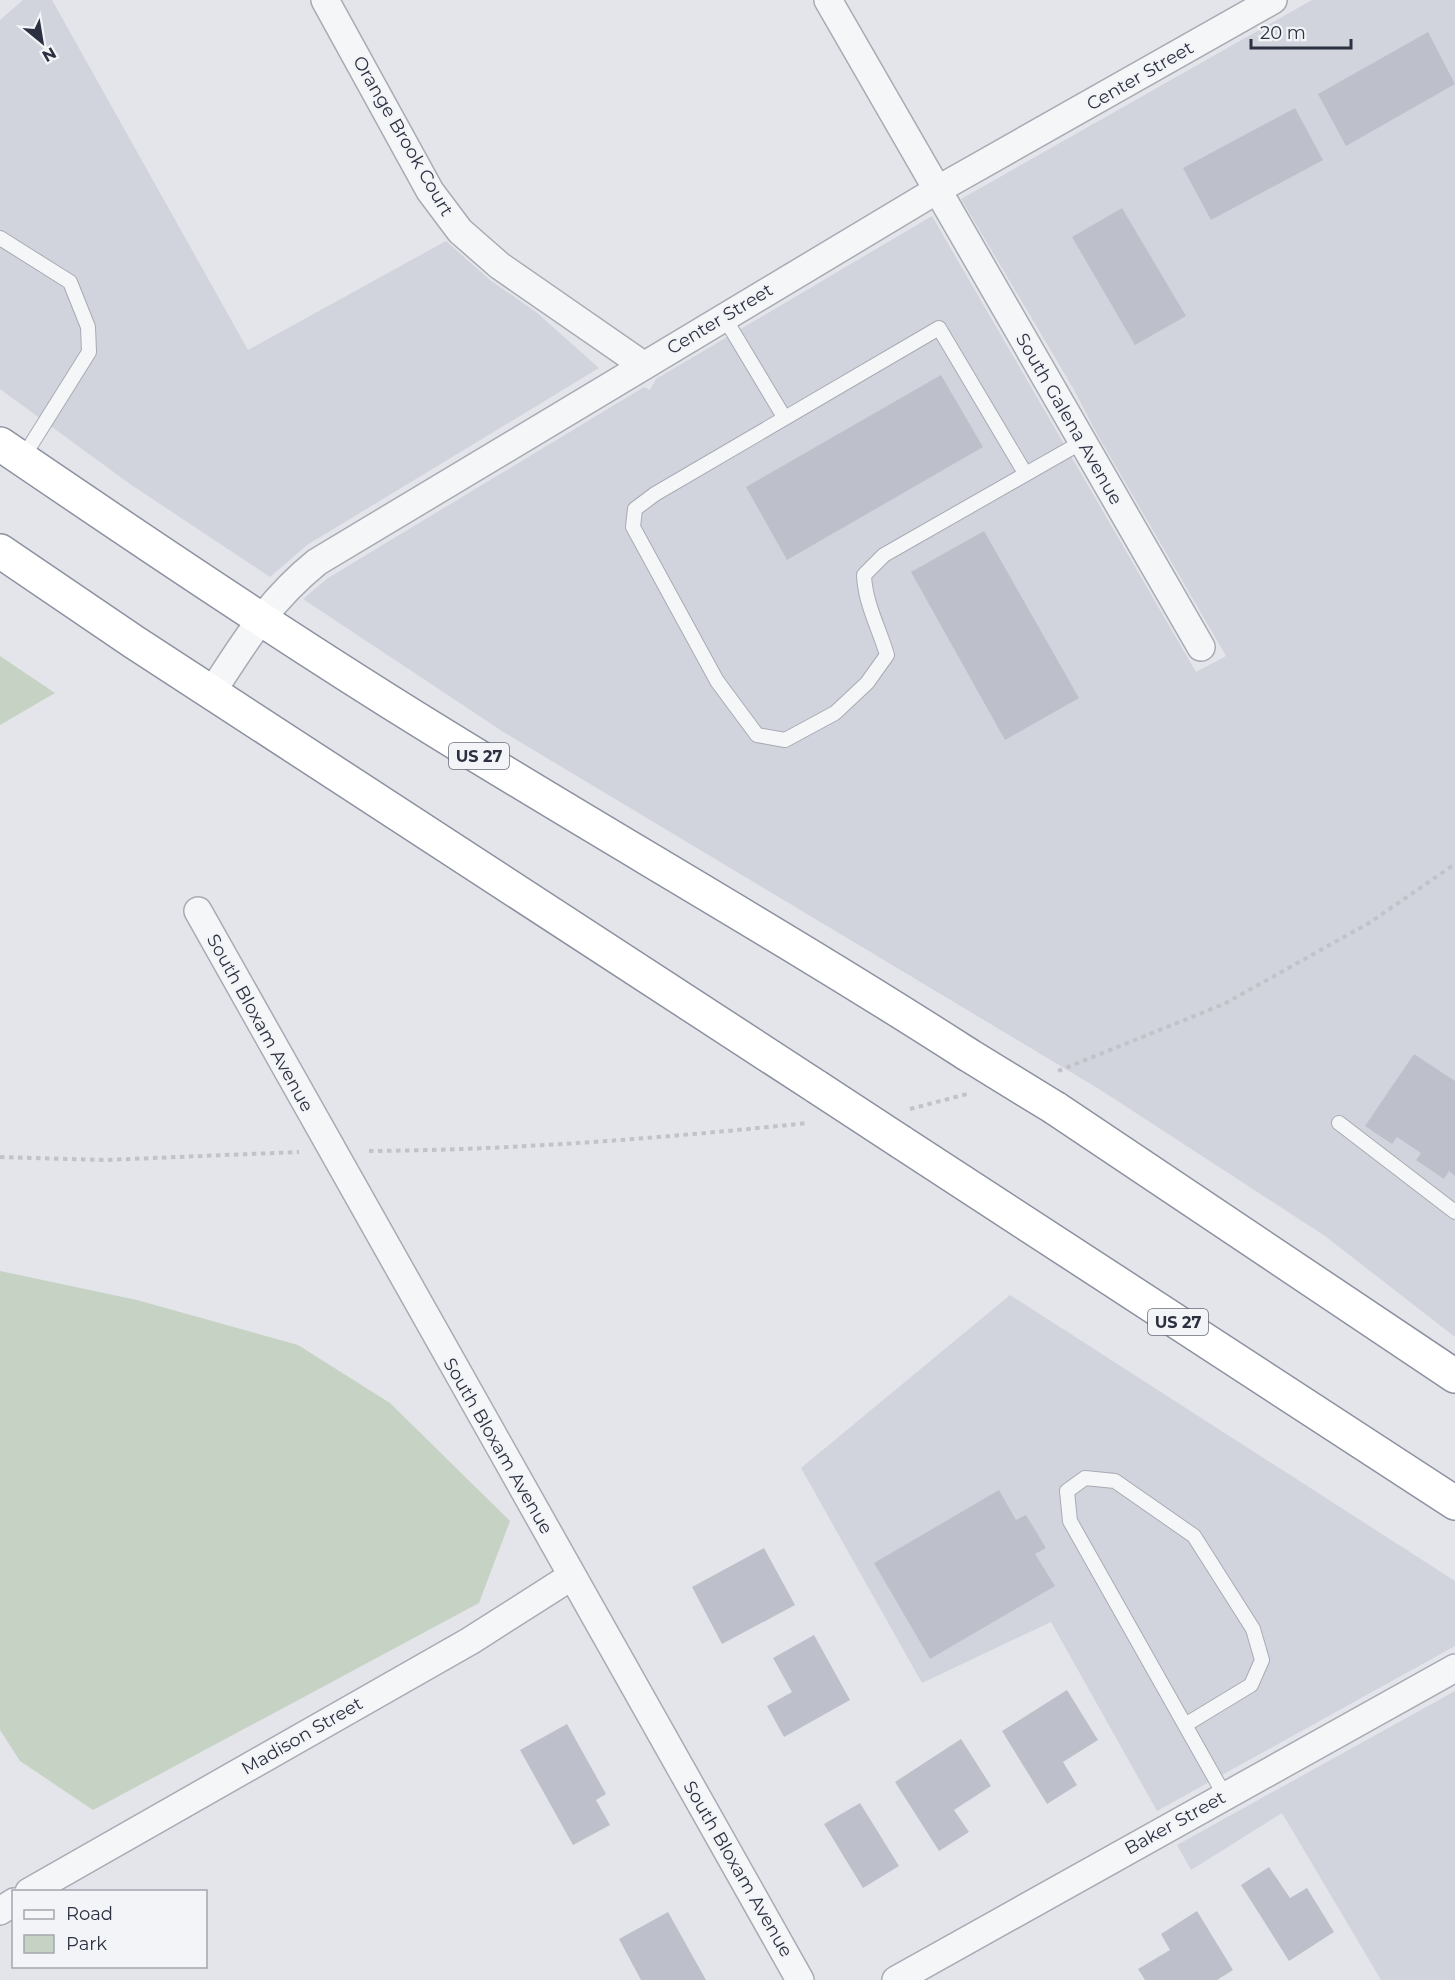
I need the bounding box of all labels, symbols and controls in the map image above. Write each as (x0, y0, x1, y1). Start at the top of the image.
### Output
north arrow (12, 12, 72, 72)
scale bar (1251, 12, 1352, 50)
text: 20 m (1260, 22, 1306, 44)
street label: Center Street (1083, 37, 1197, 115)
text: N (39, 43, 60, 66)
street label: Orange Brook Court (348, 52, 458, 220)
street label: Center Street (663, 279, 777, 359)
street label: South Galena Avenue (1011, 329, 1127, 509)
road number: US 27 (449, 743, 509, 769)
street label: South Bloxam Avenue (202, 930, 318, 1116)
road number: US 27 (1148, 1309, 1208, 1335)
street label: South Bloxam Avenue (439, 1354, 558, 1538)
street label: Madison Street (238, 1692, 366, 1780)
street label: South Bloxam Avenue (679, 1777, 798, 1961)
street label: Baker Street (1121, 1786, 1229, 1860)
legend (12, 1890, 207, 1968)
text: Road (66, 1903, 113, 1925)
text: Park (66, 1933, 107, 1955)

